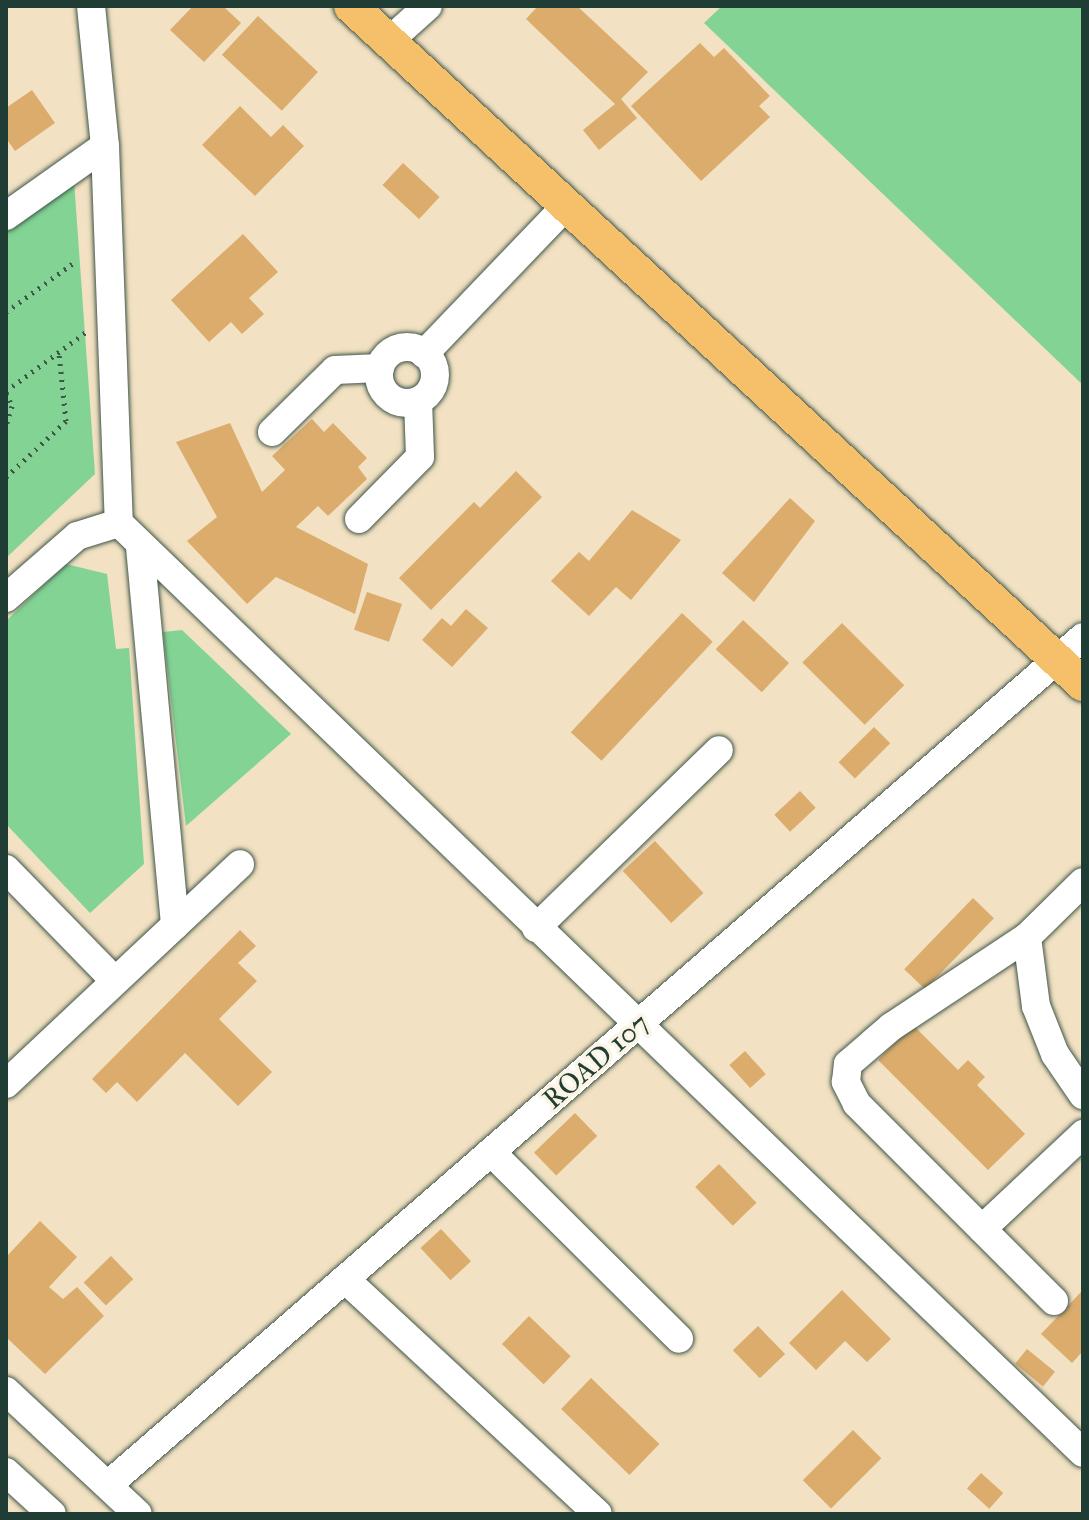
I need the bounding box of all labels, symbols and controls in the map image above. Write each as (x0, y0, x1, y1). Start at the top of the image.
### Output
street label: ROAD 107 (536, 1006, 656, 1116)

